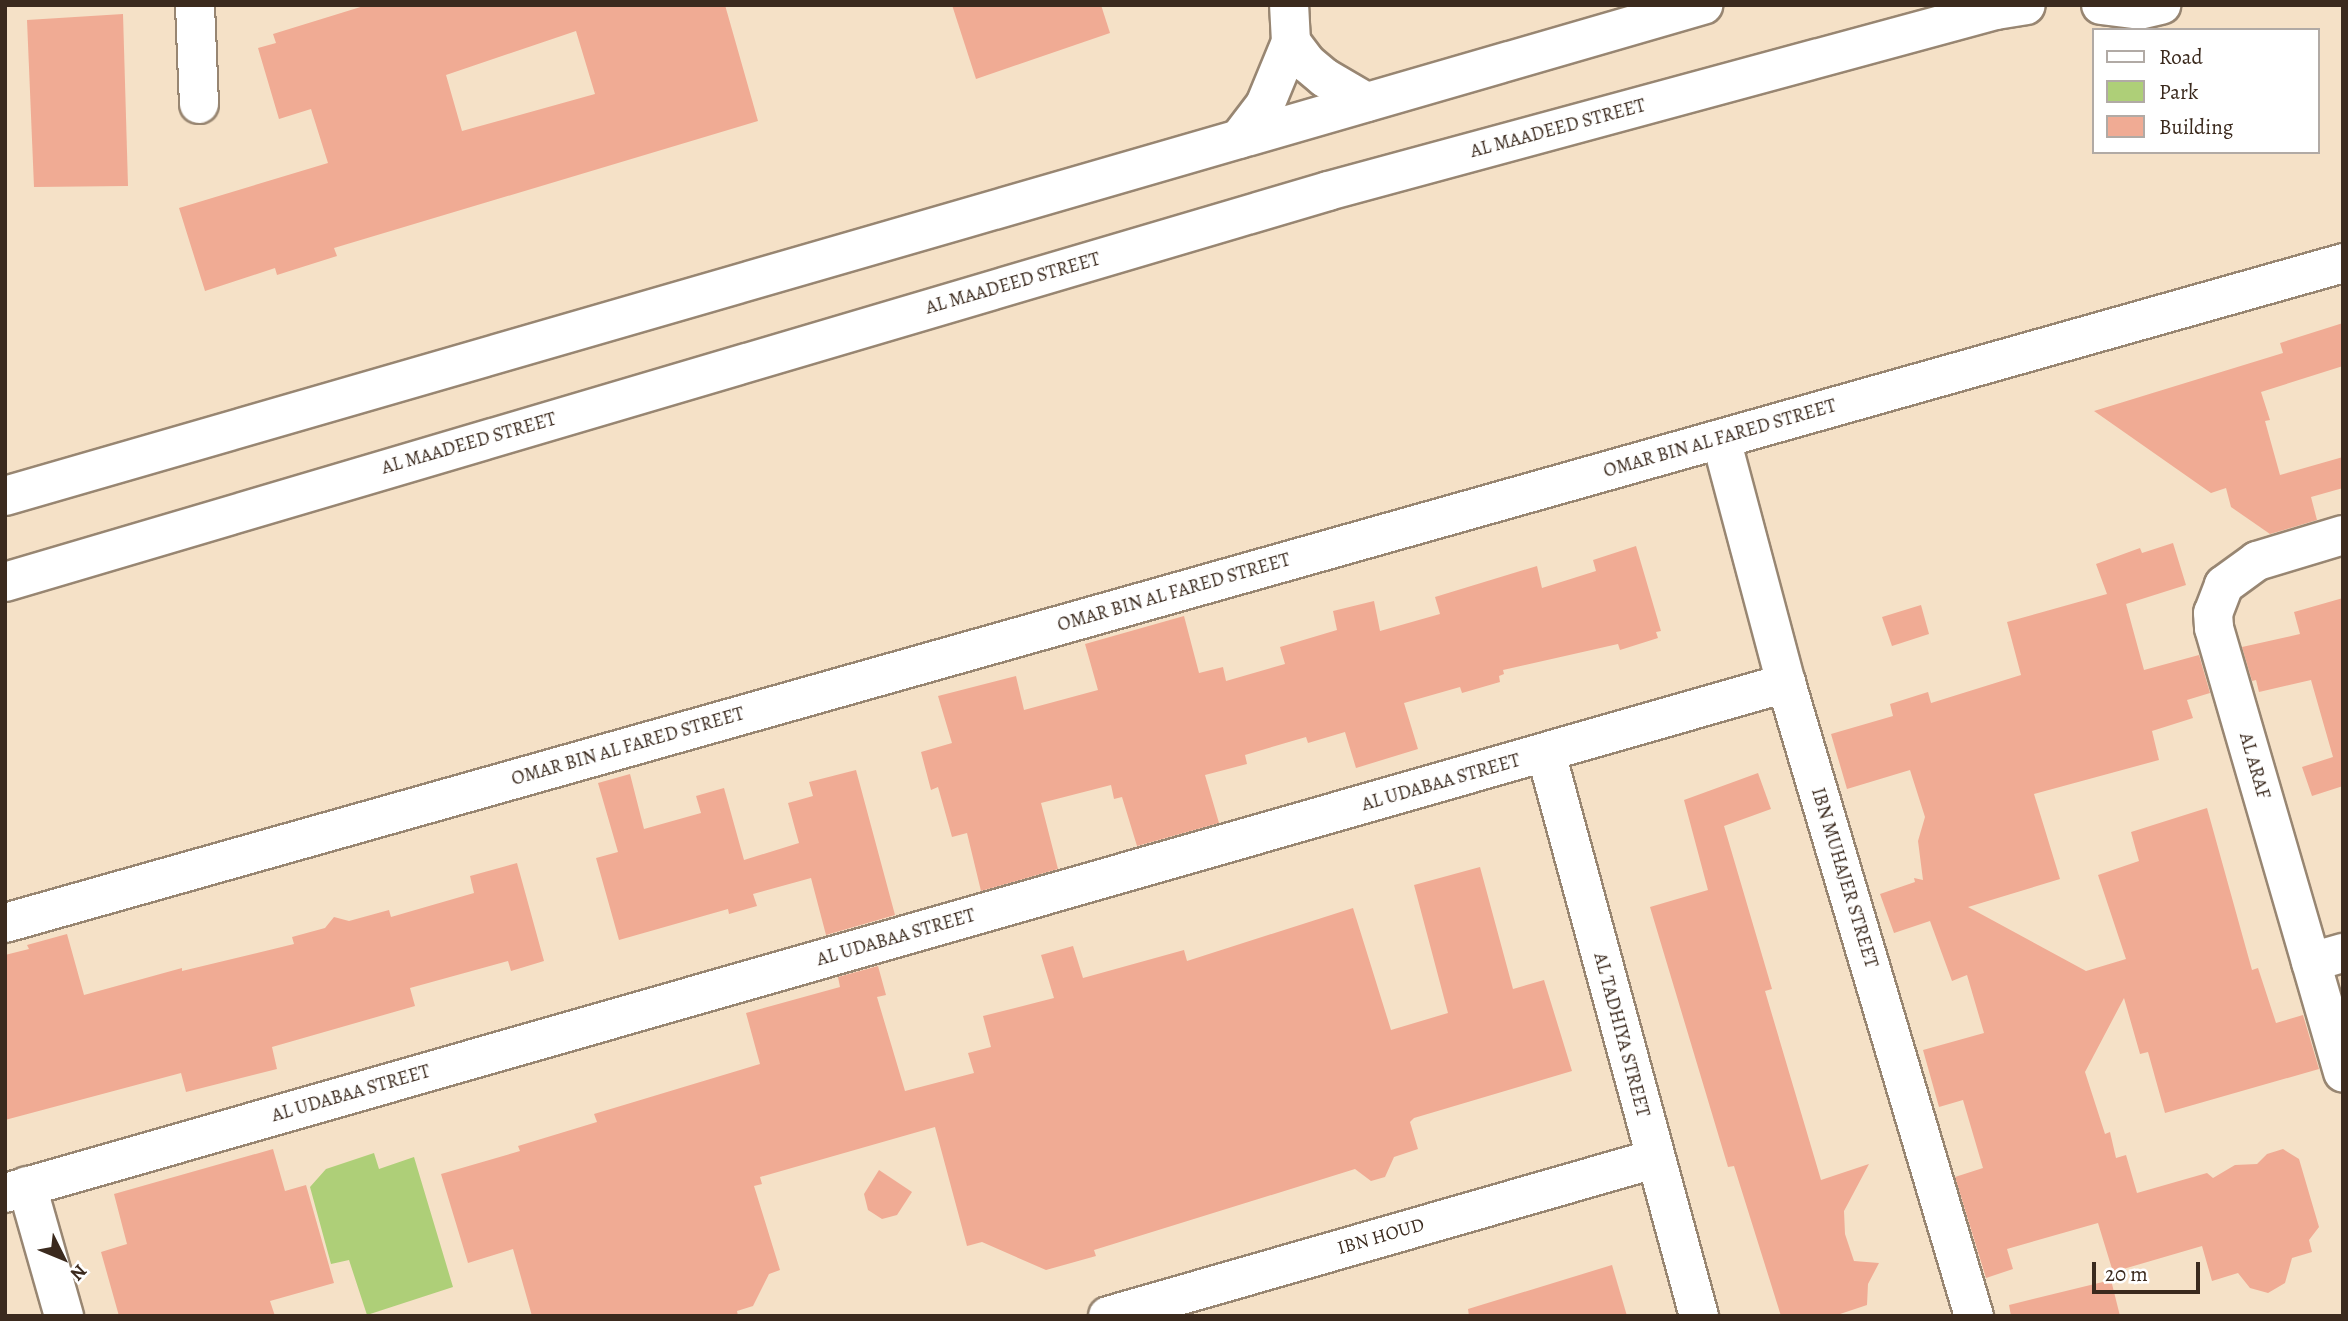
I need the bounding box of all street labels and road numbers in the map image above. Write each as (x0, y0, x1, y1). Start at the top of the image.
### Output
street label: AL MAADEED STREET (1468, 95, 1648, 163)
street label: AL MAADEED STREET (923, 248, 1103, 320)
street label: OMAR BIN AL FARED STREET (1601, 395, 1839, 483)
street label: AL MAADEED STREET (379, 408, 559, 480)
street label: OMAR BIN AL FARED STREET (1055, 549, 1293, 637)
street label: OMAR BIN AL FARED STREET (509, 703, 747, 791)
street label: AL ARAF (2234, 730, 2274, 802)
street label: AL UDABAA STREET (1359, 749, 1523, 817)
street label: IBN MUHAJER STREET (1806, 785, 1882, 971)
street label: AL UDABAA STREET (814, 904, 978, 972)
street label: AL TADHIYA STREET (1588, 950, 1654, 1120)
street label: AL UDABAA STREET (269, 1060, 433, 1128)
street label: IBN HOUD (1335, 1214, 1427, 1260)

